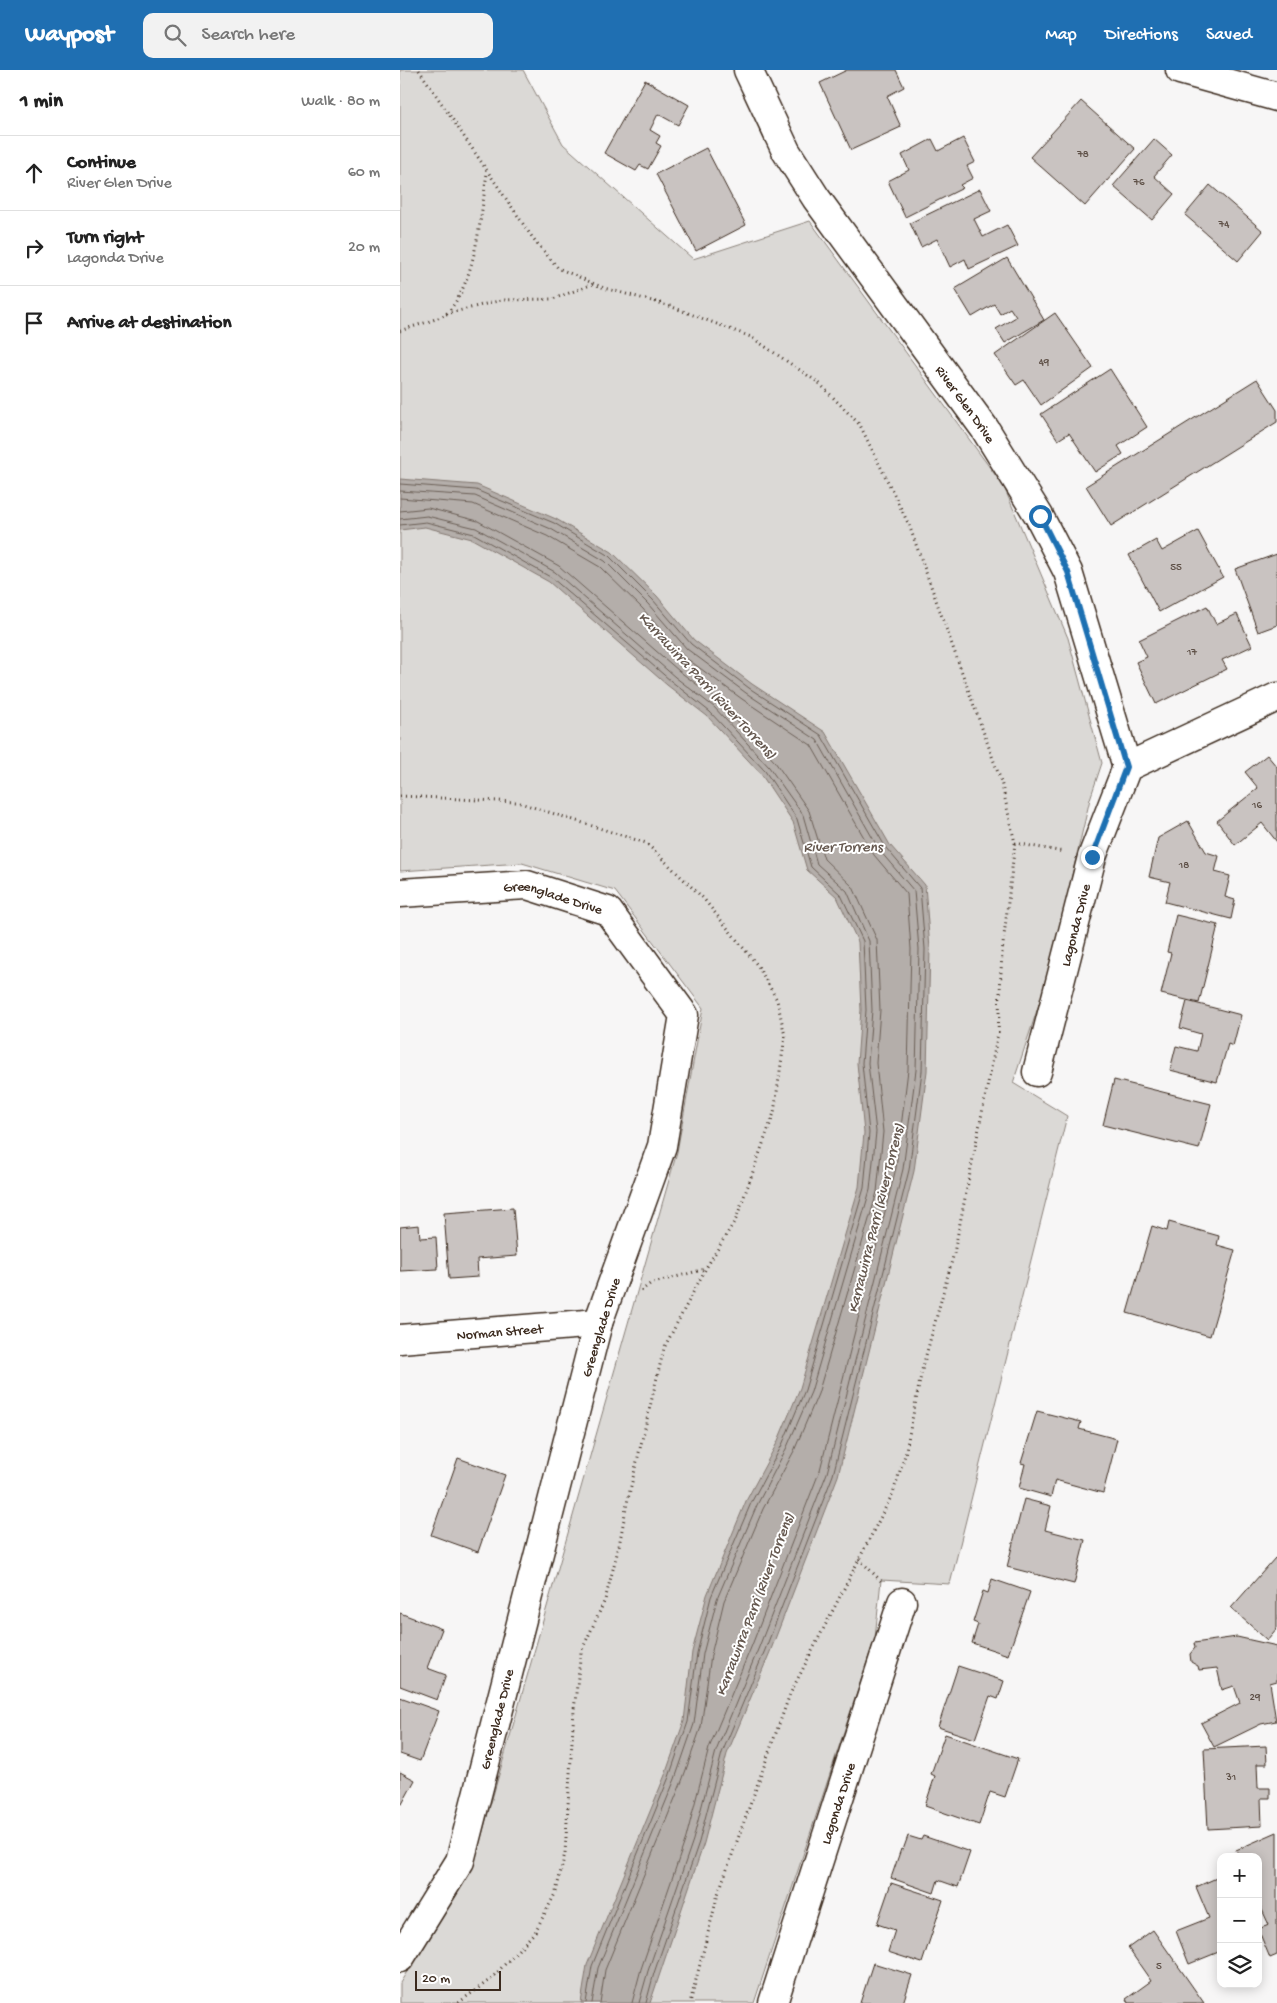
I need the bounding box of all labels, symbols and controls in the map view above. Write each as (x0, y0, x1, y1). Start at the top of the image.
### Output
search box (143, 13, 493, 58)
text: Waypost (25, 21, 113, 50)
icon: search (161, 21, 189, 49)
text: Search here (201, 24, 295, 47)
text: Map (1045, 25, 1077, 46)
text: Directions (1105, 25, 1178, 46)
text: Saved (1206, 25, 1252, 46)
text: 1 min (20, 90, 63, 115)
text: Walk · 80 m (301, 93, 380, 112)
house number: 78 (1076, 149, 1089, 161)
text: Continue (67, 152, 136, 175)
icon: ahead (20, 159, 48, 187)
text: 60 m (348, 164, 380, 183)
text: River Glen Drive (67, 175, 172, 194)
house number: 76 (1132, 177, 1145, 189)
house number: 74 (1218, 219, 1230, 231)
text: Turn right (67, 227, 143, 250)
icon: right (20, 234, 48, 262)
text: 20 m (348, 239, 380, 258)
text: Lagonda Drive (67, 250, 164, 269)
icon: arrive (20, 309, 48, 337)
text: Arrive at destination (67, 312, 231, 335)
house number: 49 (1039, 357, 1050, 369)
street label: River Glen Drive (930, 363, 998, 448)
route start (1029, 505, 1052, 528)
house number: 55 (1170, 562, 1182, 574)
water label: Karrawirra Parri (River Torrens) (634, 609, 780, 764)
house number: 17 (1186, 647, 1197, 659)
house number: 16 (1251, 800, 1262, 812)
water label: River Torrens (804, 839, 884, 857)
route end (1081, 846, 1104, 869)
house number: 18 (1178, 860, 1189, 872)
street label: Greenglade Drive (503, 878, 605, 920)
street label: Lagonda Drive (1058, 881, 1096, 969)
water label: Karrawirra Parri (River Torrens) (845, 1121, 909, 1315)
street label: Greenglade Drive (579, 1275, 626, 1379)
street label: Norman Street (456, 1321, 545, 1345)
water label: Karrawirra Parri (River Torrens) (713, 1510, 799, 1699)
street label: Greenglade Drive (478, 1667, 519, 1772)
house number: 29 (1250, 1692, 1261, 1704)
street label: Lagonda Drive (819, 1760, 861, 1847)
house number: 31 (1225, 1772, 1236, 1784)
map controls (1217, 1853, 1262, 1988)
button: + (1217, 1853, 1262, 1898)
button: − (1217, 1898, 1262, 1943)
button: layers (1217, 1943, 1262, 1988)
house number: 5 (1156, 1961, 1162, 1973)
scale bar (415, 1968, 501, 1991)
text: 20 m (422, 1971, 450, 1988)

